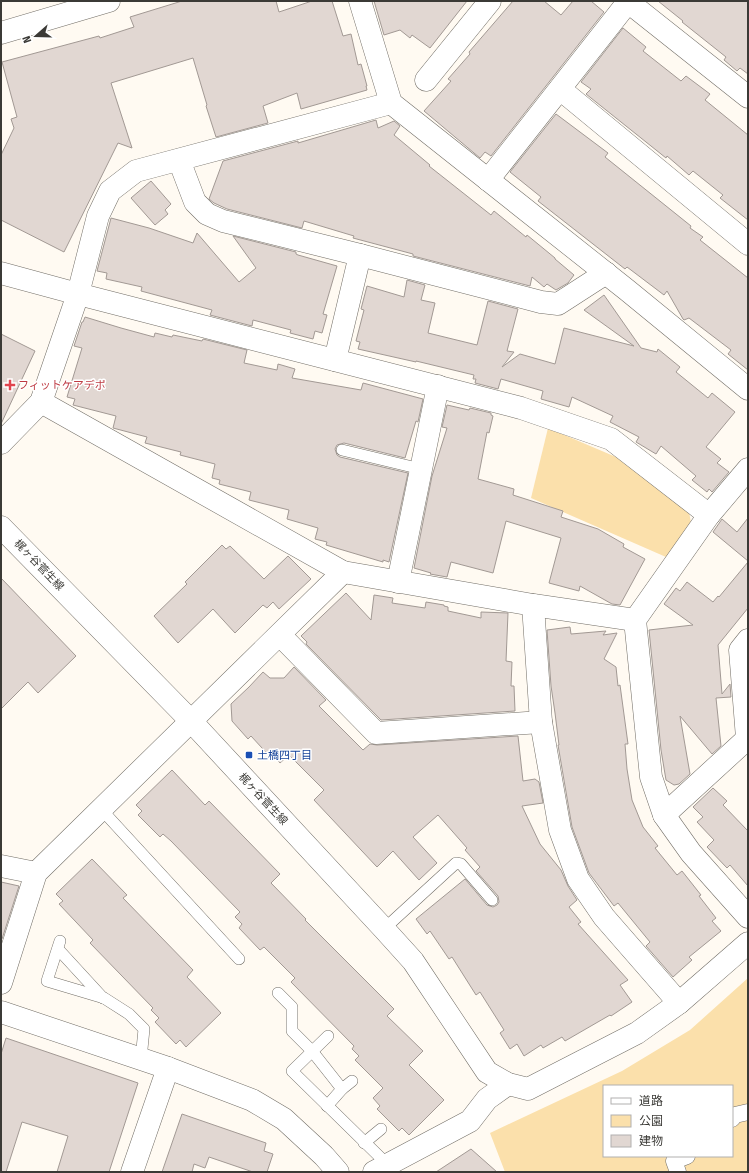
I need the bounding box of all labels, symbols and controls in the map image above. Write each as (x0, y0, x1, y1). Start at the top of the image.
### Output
north arrow (16, 16, 56, 56)
text: N (20, 34, 34, 45)
place label: フィットケアデポ (18, 379, 106, 392)
marker: フィットケアデポ (5, 380, 15, 390)
street label: 梶ヶ谷菅生線 (11, 537, 67, 593)
place label: 土橋四丁目 (257, 749, 312, 762)
marker: 土橋四丁目 (244, 750, 254, 760)
street label: 梶ヶ谷菅生線 (236, 770, 290, 828)
legend (603, 1085, 733, 1157)
text: 道路 (639, 1094, 663, 1108)
text: 公園 (639, 1114, 663, 1128)
text: 建物 (639, 1134, 663, 1148)

